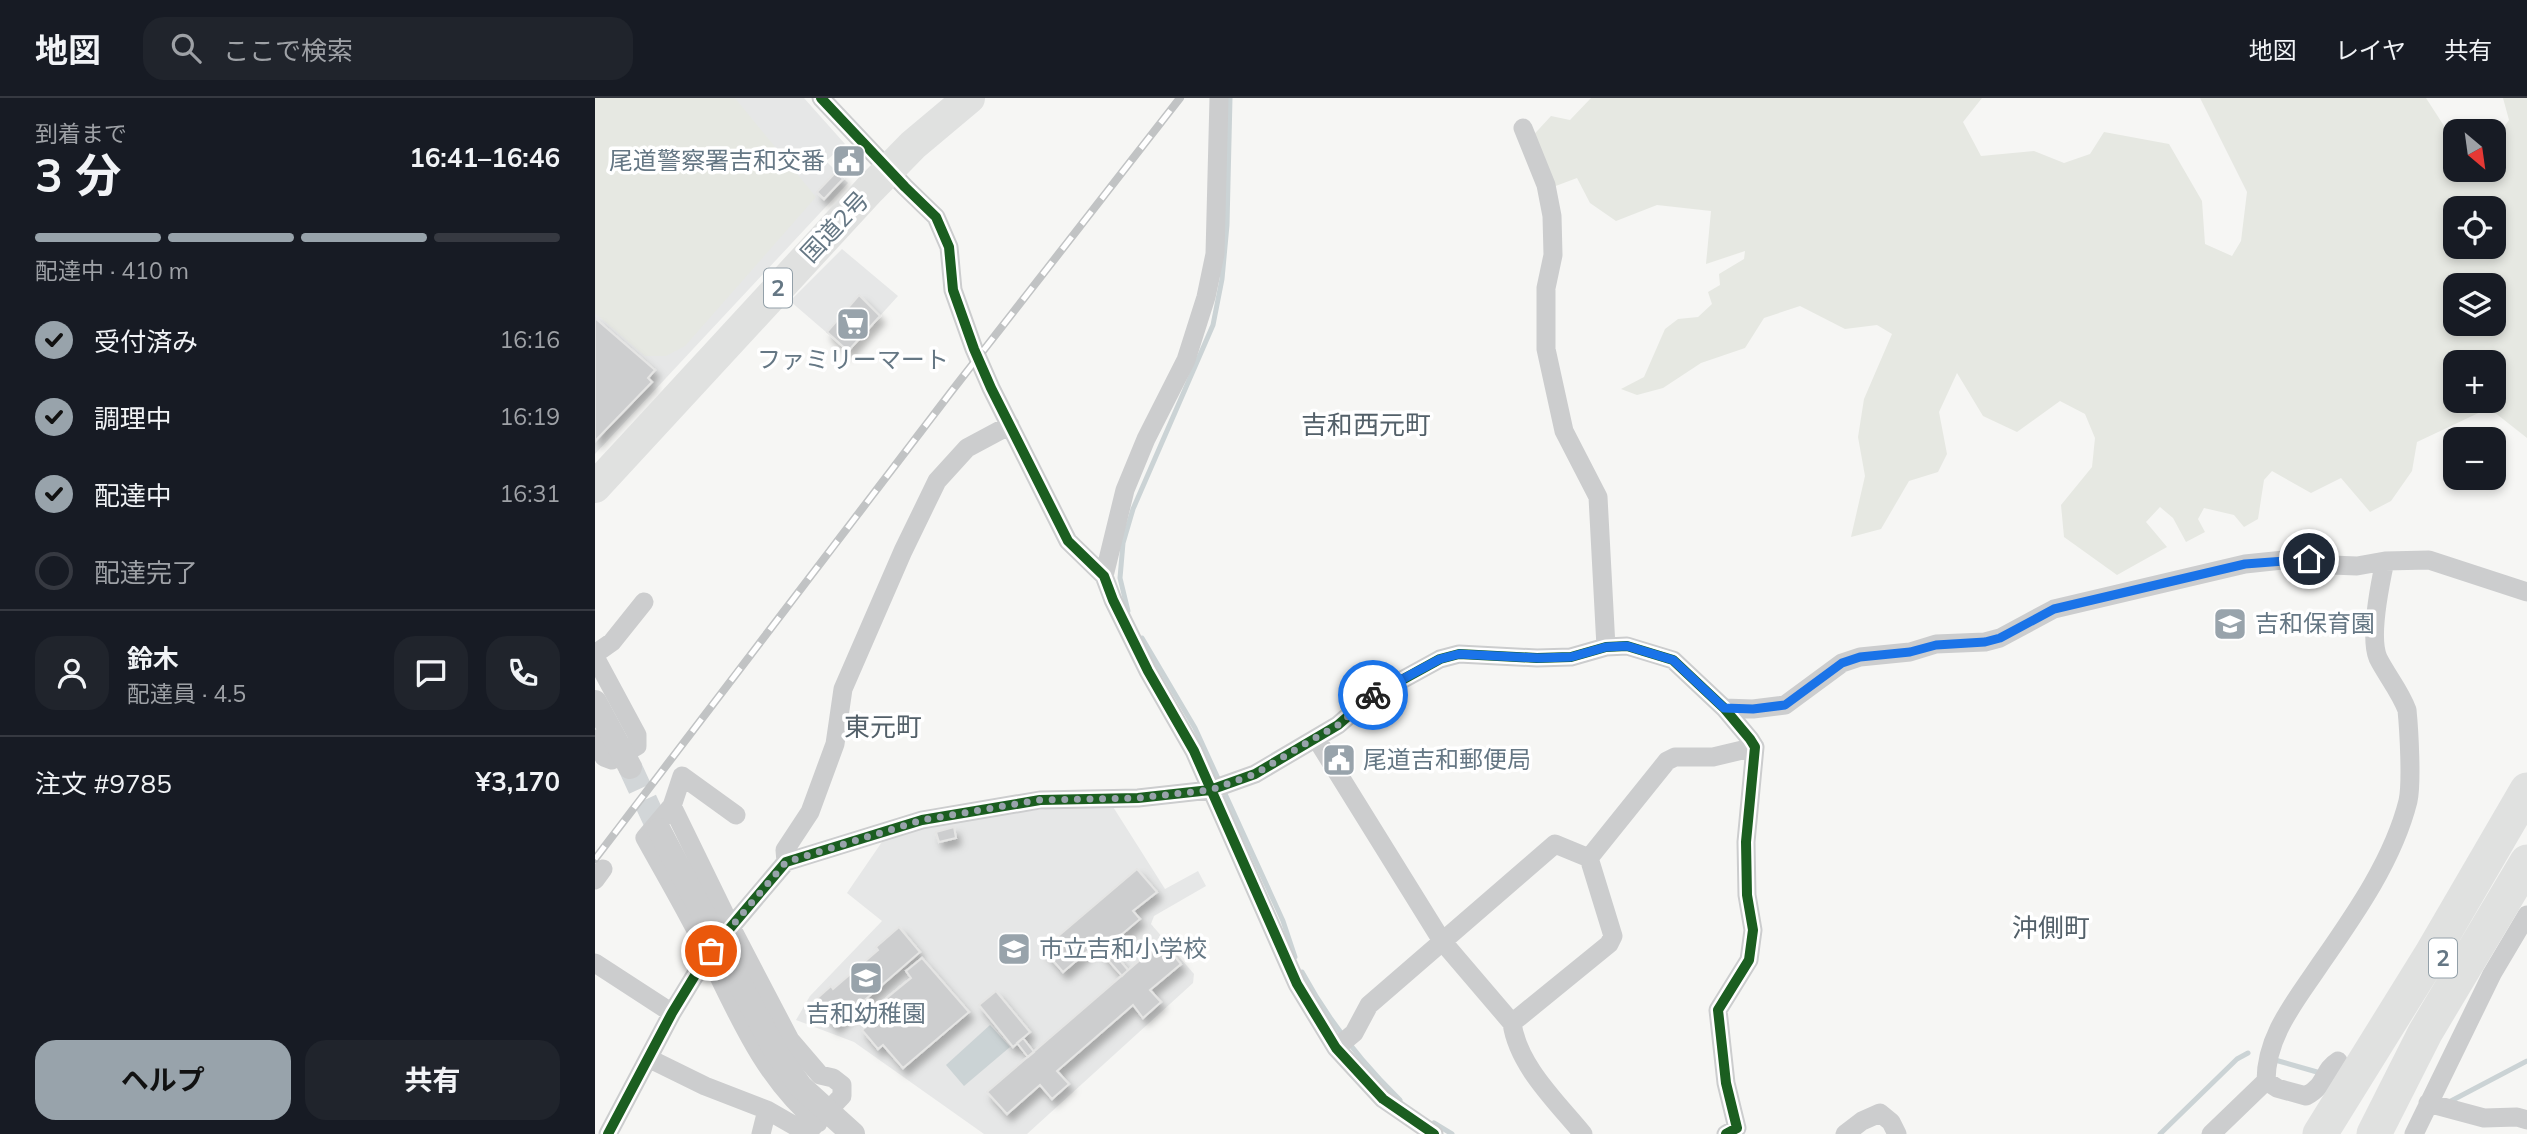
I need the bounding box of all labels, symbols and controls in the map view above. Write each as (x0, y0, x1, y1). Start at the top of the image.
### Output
search box (143, 17, 633, 80)
text: 地図 (35, 29, 101, 70)
icon: search (167, 29, 205, 67)
text: ここで検索 (223, 34, 353, 67)
text: 地図 (2249, 35, 2297, 65)
text: レイヤ (2335, 35, 2406, 65)
text: 共有 (2444, 35, 2492, 65)
text: 到着まで (35, 119, 127, 148)
north arrow (2443, 119, 2506, 182)
map controls (2443, 119, 2506, 490)
text: 16:41–16:46 (409, 141, 560, 174)
public building icon: 尾道警察署吉和交番 (830, 142, 868, 180)
place label: 尾道警察署吉和交番 (609, 145, 825, 175)
text: 3 分 (35, 146, 121, 204)
street label: 国道2号 (794, 184, 875, 268)
button: locate (2443, 196, 2506, 259)
text: 配達中 · 410 m (35, 256, 189, 285)
road number: 2 (764, 268, 792, 308)
button: layers (2443, 273, 2506, 336)
supermarket icon: ファミリーマート (834, 305, 872, 343)
icon: check (35, 321, 73, 359)
text: 受付済み (94, 325, 198, 358)
text: 16:16 (500, 325, 560, 354)
place label: ファミリーマート (757, 344, 949, 374)
button: + (2443, 350, 2506, 413)
icon: check (35, 398, 73, 436)
text: 調理中 (94, 402, 172, 435)
text: 16:19 (500, 402, 560, 431)
district label: 吉和西元町 (1301, 408, 1431, 441)
button: − (2443, 427, 2506, 490)
icon: check (35, 475, 73, 513)
text: 配達中 (94, 479, 172, 512)
text: 16:31 (500, 479, 560, 508)
pin (2279, 529, 2339, 589)
icon: home (2290, 540, 2328, 578)
text: 配達完了 (94, 556, 198, 589)
school or university icon: 吉和保育園 (2211, 605, 2249, 643)
place label: 吉和保育園 (2255, 608, 2375, 638)
button: person (35, 636, 109, 710)
button: chat (394, 636, 468, 710)
button: phone (486, 636, 560, 710)
text: 鈴木 (127, 642, 179, 675)
courier (1338, 660, 1408, 730)
icon: bike (1354, 676, 1392, 714)
text: 配達員 · 4.5 (127, 679, 246, 708)
district label: 東元町 (844, 710, 922, 743)
public building icon: 尾道吉和郵便局 (1320, 741, 1358, 779)
place label: 尾道吉和郵便局 (1363, 744, 1531, 774)
text: ¥3,170 (476, 765, 560, 798)
text: 注文 #9785 (35, 767, 172, 800)
district label: 沖側町 (2012, 911, 2090, 944)
pin (681, 921, 741, 981)
school or university icon: 市立吉和小学校 (995, 930, 1033, 968)
icon: bag (692, 932, 730, 970)
place label: 市立吉和小学校 (1039, 933, 1207, 963)
road number: 2 (2429, 938, 2457, 978)
school or university icon: 吉和幼稚園 (847, 959, 885, 997)
place label: 吉和幼稚園 (806, 998, 926, 1028)
button: ヘルプ (35, 1040, 291, 1120)
button: 共有 (305, 1040, 560, 1120)

